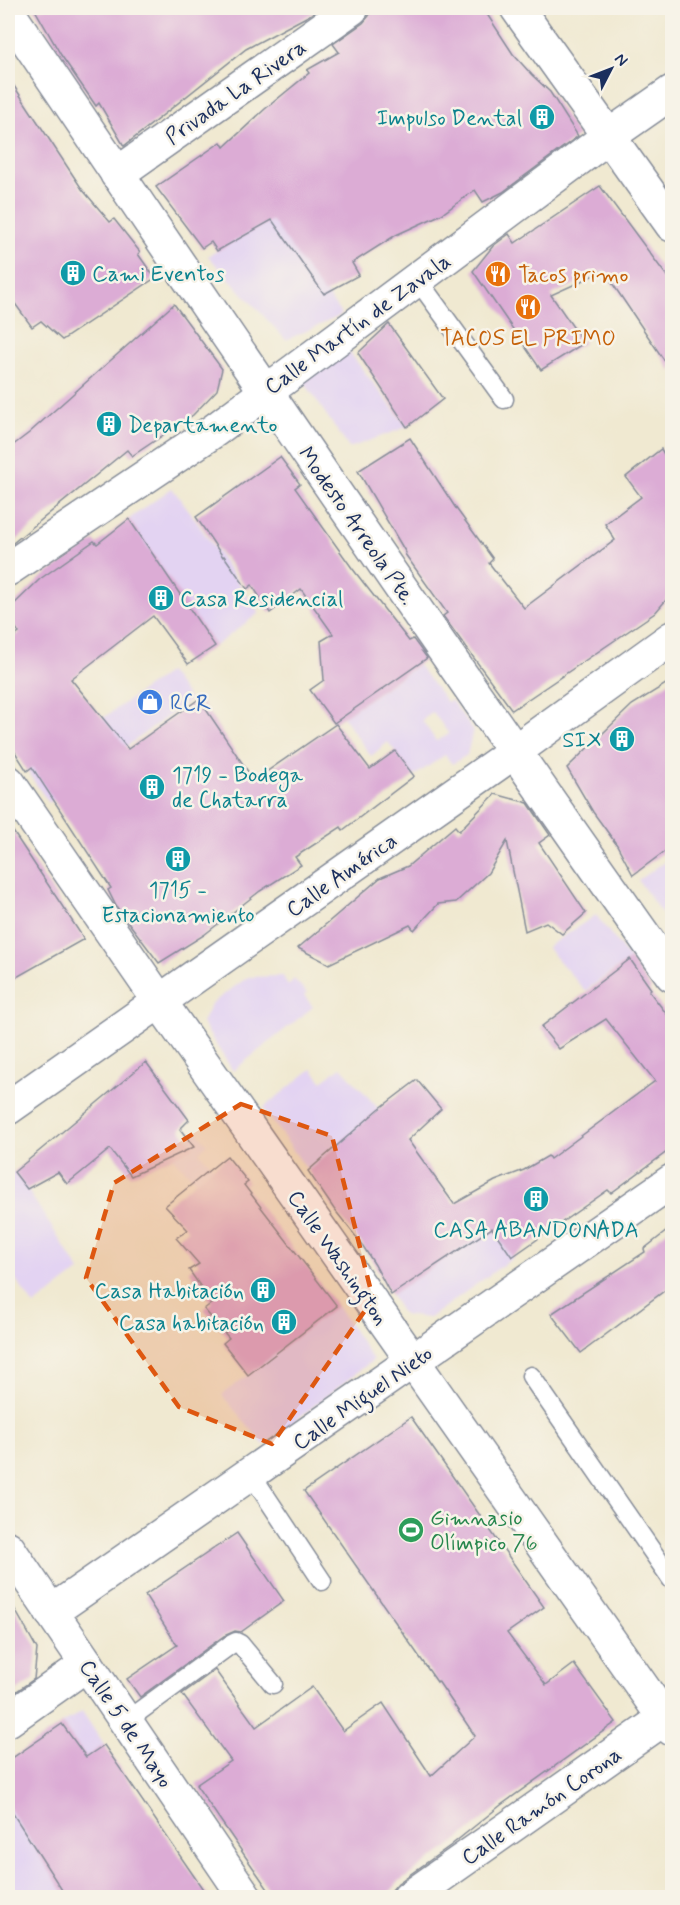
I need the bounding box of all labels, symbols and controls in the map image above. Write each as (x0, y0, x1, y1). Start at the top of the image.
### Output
street label: Privada La Rivera (160, 34, 312, 152)
north arrow (581, 39, 641, 99)
text: N (610, 49, 632, 71)
building icon: Impulso Dental (527, 102, 557, 132)
place label: Impulso Dental (377, 105, 522, 133)
street label: Calle Martín de Zavala (260, 248, 457, 402)
building icon: Cami Eventos (58, 258, 88, 288)
restaurant icon: Tacos primo (483, 259, 513, 289)
place label: Cami Eventos (92, 261, 225, 289)
place label: Tacos primo (518, 262, 628, 290)
restaurant icon: TACOS EL PRIMO (513, 292, 543, 322)
place label: TACOS EL PRIMO (440, 325, 616, 353)
building icon: Departamento (94, 409, 124, 439)
place label: Departamento (128, 412, 278, 440)
street label: Modesto Arreola Pte. (291, 441, 422, 611)
building icon: Casa Residencial (146, 583, 176, 613)
place label: Casa Residencial (180, 586, 343, 614)
shop icon: RCR (135, 687, 165, 717)
place label: RCR (170, 690, 211, 718)
building icon: SIX (607, 724, 637, 754)
place label: SIX (562, 727, 602, 755)
place label: 1719 - Bodega de Chatarra (172, 762, 304, 815)
building icon: 1719 - Bodega de Chatarra (137, 772, 167, 802)
street label: Calle América (281, 827, 403, 924)
building icon: 1715 - Estacionamiento (163, 844, 193, 874)
place label: 1715 - Estacionamiento (101, 877, 255, 930)
building icon: CASA ABANDONADA (521, 1184, 551, 1214)
street label: Calle Washington (278, 1185, 394, 1333)
place label: CASA ABANDONADA (433, 1217, 639, 1245)
building icon: Casa Habitación (248, 1275, 278, 1305)
place label: Casa Habitación (95, 1278, 244, 1306)
building icon: Casa habitación (269, 1307, 299, 1337)
place label: Casa habitación (119, 1310, 264, 1338)
street label: Calle Miguel Nieto (288, 1340, 440, 1460)
place label: Gimnasio Olímpico 76 (430, 1505, 538, 1558)
sports icon: Gimnasio Olímpico 76 (396, 1515, 426, 1545)
street label: Calle 5 de Mayo (72, 1654, 179, 1794)
street label: Calle Ramón Corona (457, 1741, 628, 1872)

